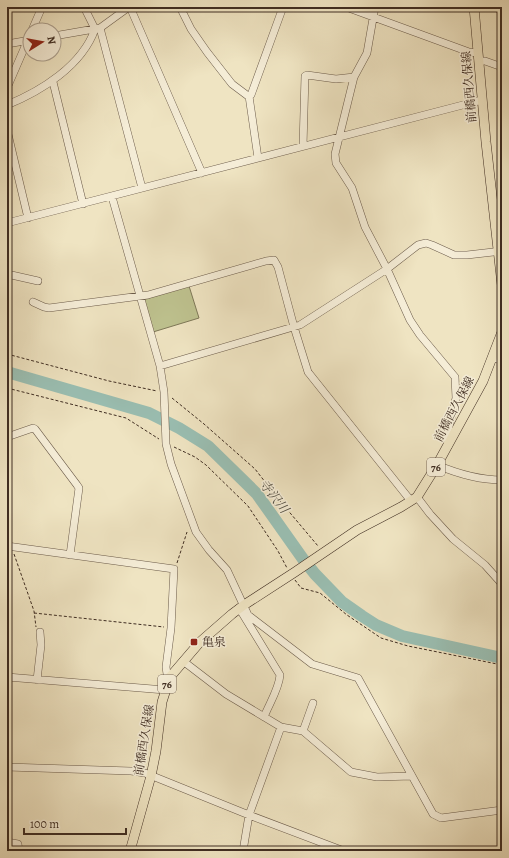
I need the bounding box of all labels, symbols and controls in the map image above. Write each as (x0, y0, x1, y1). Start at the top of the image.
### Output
north arrow (22, 22, 62, 62)
text: N (43, 35, 59, 46)
street label: 前橋西久保線 (458, 50, 480, 124)
street label: 前橋西久保線 (430, 373, 478, 445)
road number: 76 (427, 458, 445, 476)
water label: 寺沢川 (255, 475, 294, 518)
place label: 亀泉 (202, 634, 226, 650)
marker: 亀泉 (189, 637, 199, 647)
road number: 76 (158, 675, 176, 693)
street label: 前橋西久保線 (130, 703, 158, 777)
scale bar (24, 810, 126, 836)
text: 100 m (30, 816, 59, 832)

